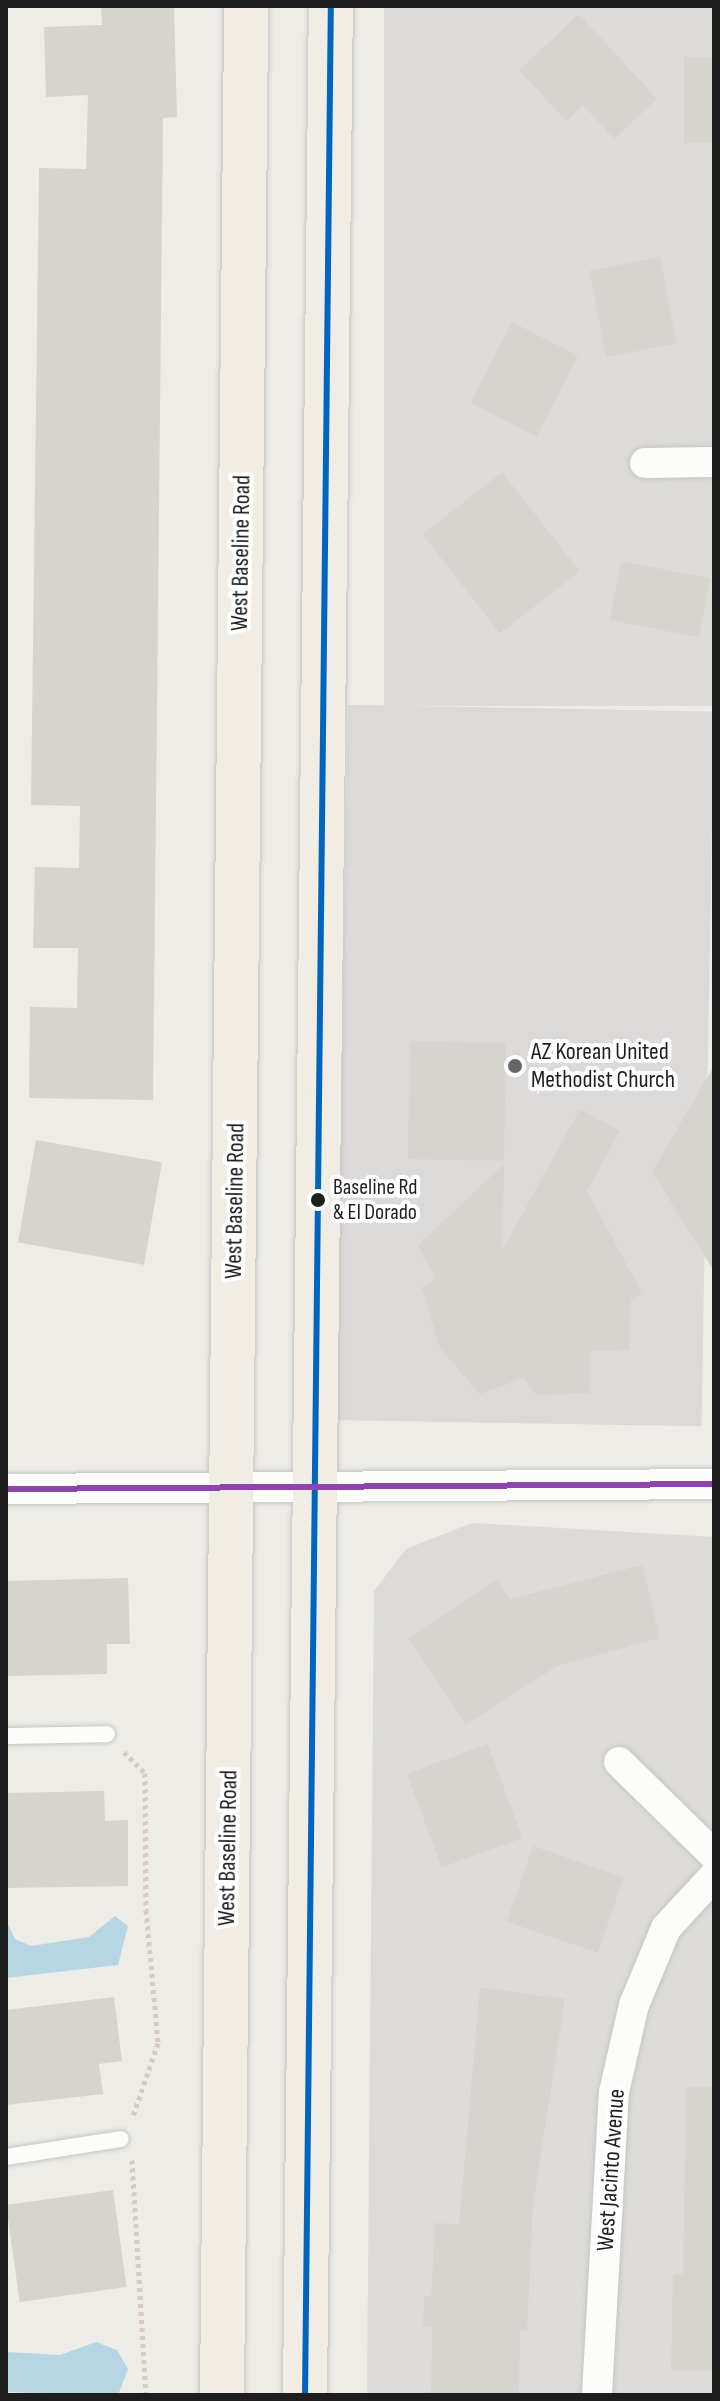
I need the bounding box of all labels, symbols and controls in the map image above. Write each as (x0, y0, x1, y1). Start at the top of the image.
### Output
street label: West Baseline Road (225, 475, 257, 631)
place label: AZ Korean United Methodist Church (531, 1038, 675, 1094)
marker: AZ Korean United Methodist Church (506, 1057, 524, 1075)
street label: West Baseline Road (219, 1123, 251, 1279)
place label: Baseline Rd & El Dorado (333, 1174, 418, 1226)
marker: Baseline Rd & El Dorado (310, 1192, 326, 1208)
street label: West Baseline Road (212, 1770, 244, 1926)
street label: West Jacinto Avenue (591, 2088, 631, 2252)

